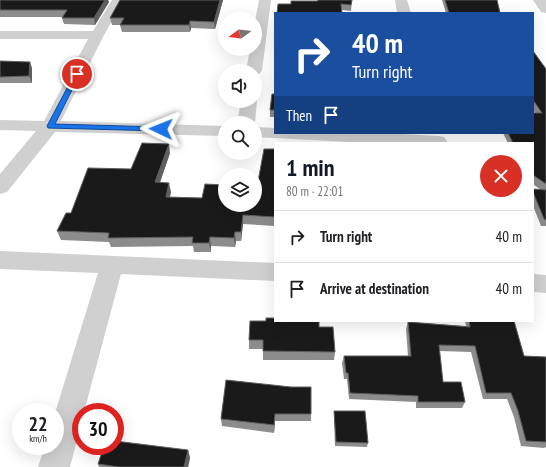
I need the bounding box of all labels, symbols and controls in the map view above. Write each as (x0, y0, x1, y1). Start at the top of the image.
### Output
north arrow (218, 12, 262, 56)
map controls (218, 12, 262, 212)
text: 40 m (352, 24, 403, 61)
icon: right (286, 28, 338, 80)
pin (60, 57, 94, 91)
text: Turn right (352, 60, 412, 83)
icon: arrive (66, 63, 88, 85)
button: sound (218, 64, 262, 108)
icon: arrive (320, 104, 342, 126)
text: Then (286, 106, 312, 125)
position arrow (140, 108, 182, 150)
button: search (218, 116, 262, 160)
text: 1 min (286, 152, 334, 183)
button: close (480, 155, 522, 197)
button: layers (218, 168, 262, 212)
text: 80 m · 22:01 (286, 183, 343, 200)
icon: right (286, 226, 308, 248)
text: Turn right (320, 227, 372, 246)
text: 40 m (496, 227, 522, 246)
icon: arrive (286, 278, 308, 300)
text: Arrive at destination (320, 279, 429, 298)
text: 40 m (496, 279, 522, 298)
speed limit sign: 30 (72, 403, 124, 455)
text: 22 (28, 411, 48, 437)
text: km/h (29, 432, 47, 445)

